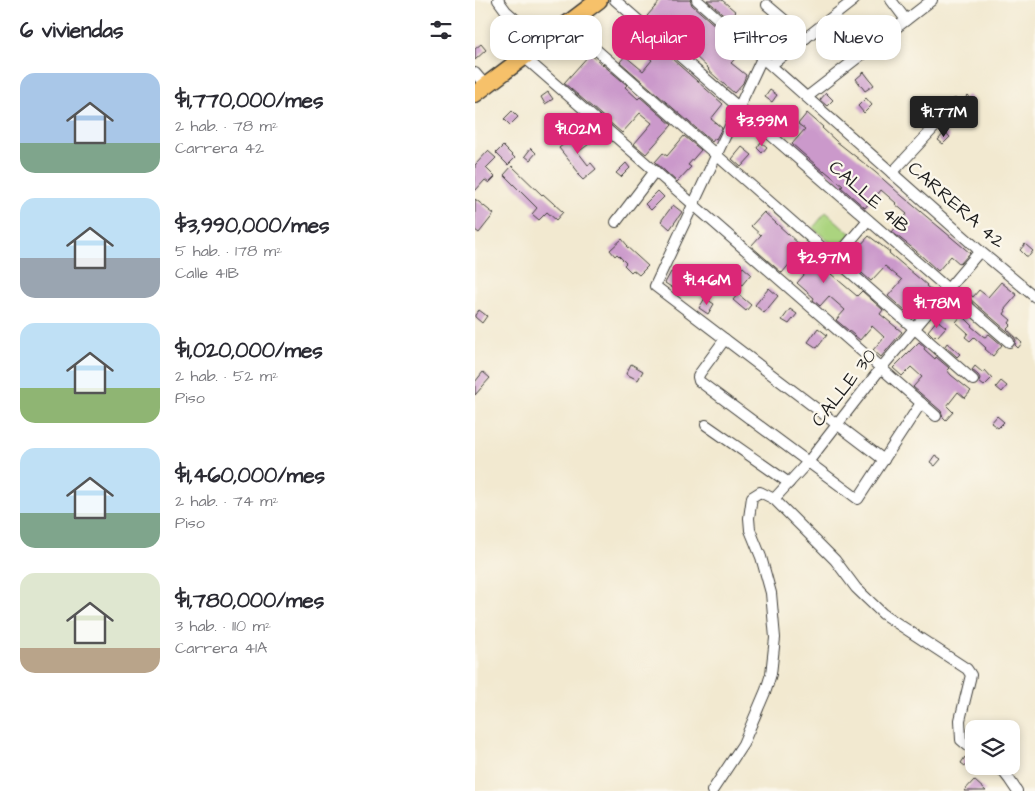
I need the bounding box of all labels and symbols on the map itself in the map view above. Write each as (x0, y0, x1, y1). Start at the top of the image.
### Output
pin: $1.77M (903, 96, 985, 138)
pin: $3.99M (721, 104, 803, 147)
pin: $1.02M (537, 112, 619, 155)
street label: CALLE 41B (823, 154, 916, 240)
street label: CARRERA 42 (901, 155, 1011, 255)
pin: $2.97M (783, 242, 865, 284)
pin: $1.46M (666, 264, 748, 306)
pin: $1.78M (896, 286, 978, 329)
street label: CALLE 30 (805, 343, 883, 433)

